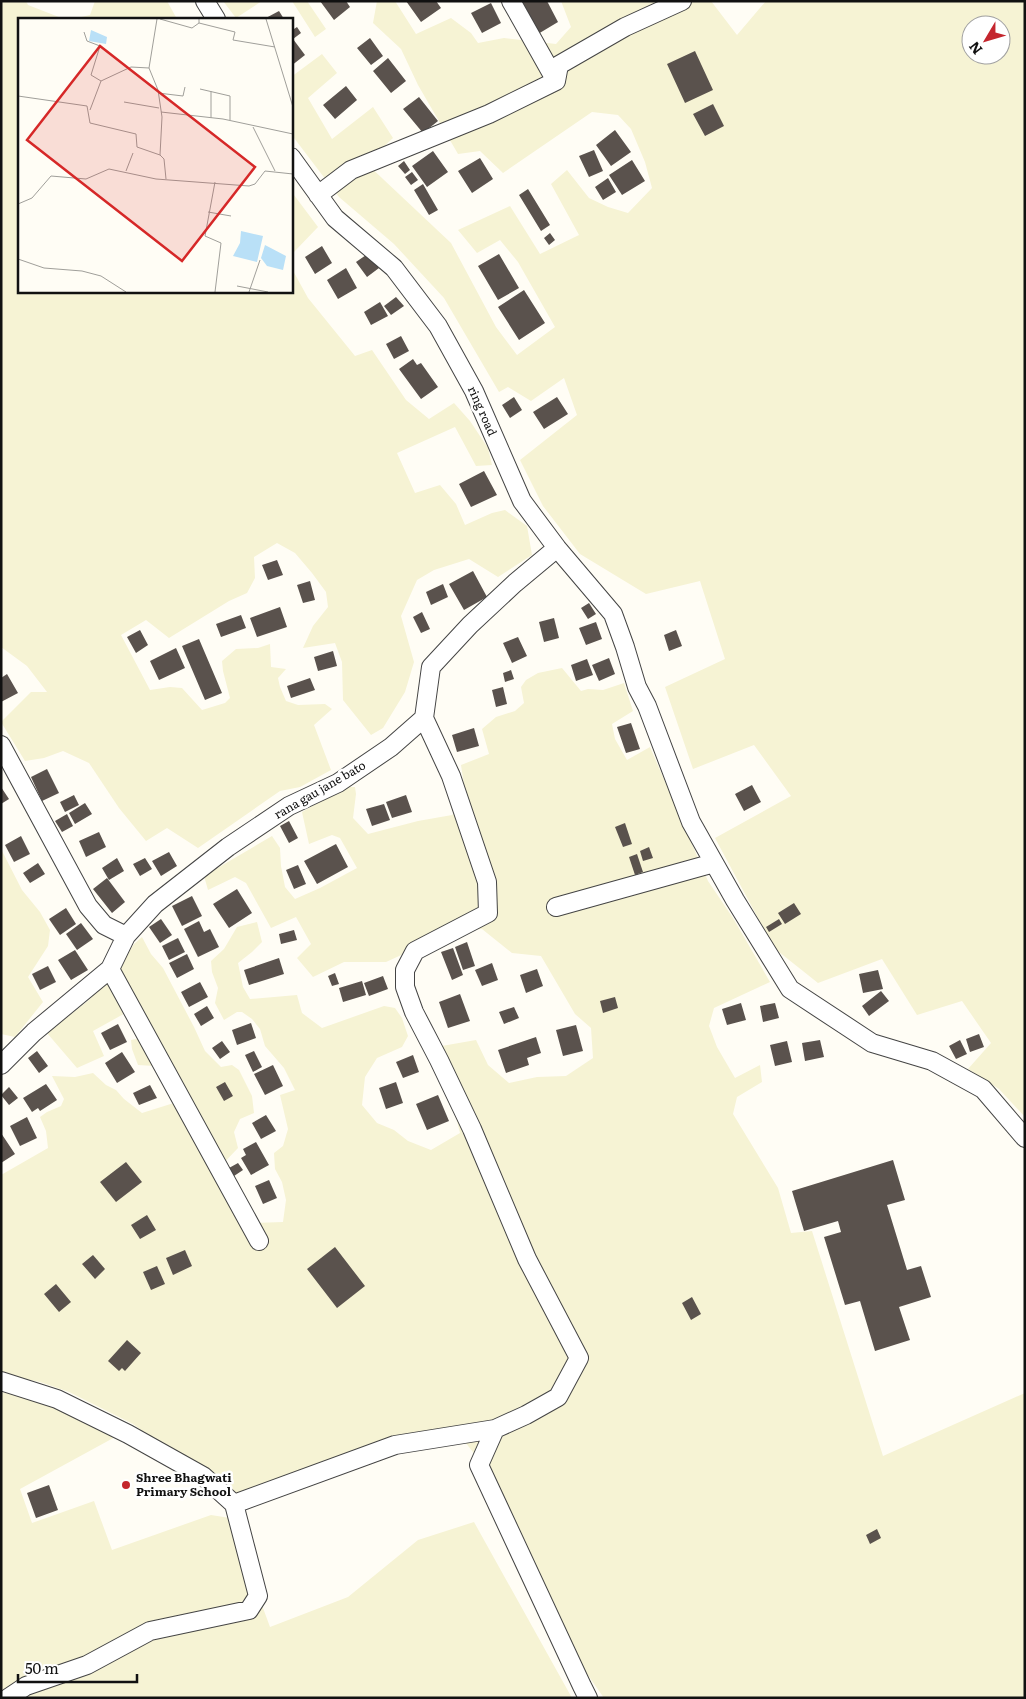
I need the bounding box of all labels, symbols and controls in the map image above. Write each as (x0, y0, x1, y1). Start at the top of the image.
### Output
north arrow (961, 15, 1011, 65)
inset map (18, 18, 292, 292)
text: N (963, 38, 986, 59)
street label: ring road (464, 383, 502, 439)
street label: rana gau jane bato (270, 756, 369, 823)
place label: Shree Bhagwati Primary School (136, 1468, 232, 1500)
marker: Shree Bhagwati Primary School (120, 1479, 132, 1491)
scale bar (18, 1652, 136, 1684)
text: 50 m (25, 1656, 59, 1679)

